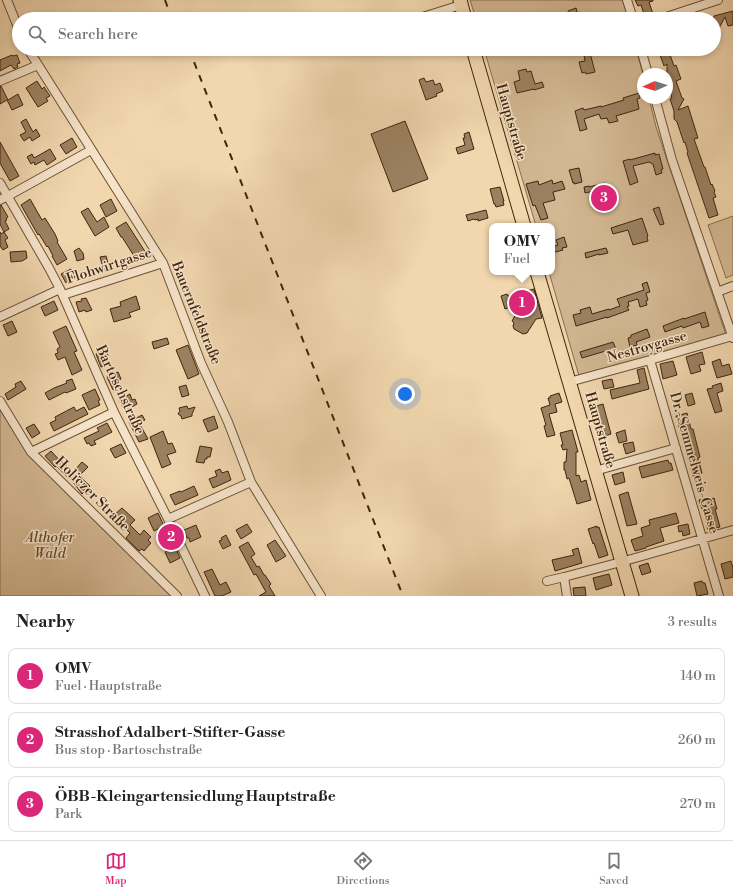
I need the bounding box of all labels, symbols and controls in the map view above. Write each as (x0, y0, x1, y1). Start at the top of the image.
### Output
search box (12, 12, 721, 56)
icon: search (26, 23, 48, 45)
text: Search here (58, 25, 138, 44)
north arrow (637, 68, 673, 104)
street label: Hauptstraße (492, 82, 530, 162)
pin: 3 (591, 183, 617, 213)
popup (489, 223, 555, 275)
text: OMV (504, 232, 540, 251)
street label: Flohwirtgasse (64, 244, 154, 288)
text: Fuel (504, 251, 530, 267)
street label: Bauernfeldstraße (167, 258, 225, 367)
pin: 1 (509, 288, 535, 318)
street label: Nestroygasse (605, 327, 689, 367)
street label: Bartoschstraße (91, 341, 149, 438)
your location (395, 384, 415, 404)
street label: Hauptstraße (581, 390, 619, 470)
street label: Dr.-Semmelweis-Gasse (665, 390, 723, 536)
street label: Holiczer Straße (51, 453, 133, 535)
pin: 2 (158, 522, 184, 552)
park label: Althofer Wald (23, 529, 76, 563)
text: Nearby (16, 611, 75, 633)
text: 3 results (668, 614, 717, 630)
text: OMV (55, 659, 91, 678)
text: 1 (27, 668, 33, 684)
text: 140 m (680, 668, 716, 684)
text: Fuel · Hauptstraße (55, 678, 162, 694)
text: Strasshof Adalbert-Stifter-Gasse (55, 723, 285, 742)
text: 2 (26, 732, 34, 748)
text: 260 m (678, 732, 716, 748)
text: Bus stop · Bartoschstraße (55, 742, 202, 758)
text: ÖBB-Kleingartensiedlung Hauptstraße (55, 787, 336, 806)
text: 3 (26, 796, 34, 812)
text: 270 m (680, 796, 716, 812)
text: Park (55, 806, 82, 822)
tab: Map (105, 850, 127, 888)
tab: Directions (337, 850, 390, 888)
tab: Saved (599, 850, 628, 888)

